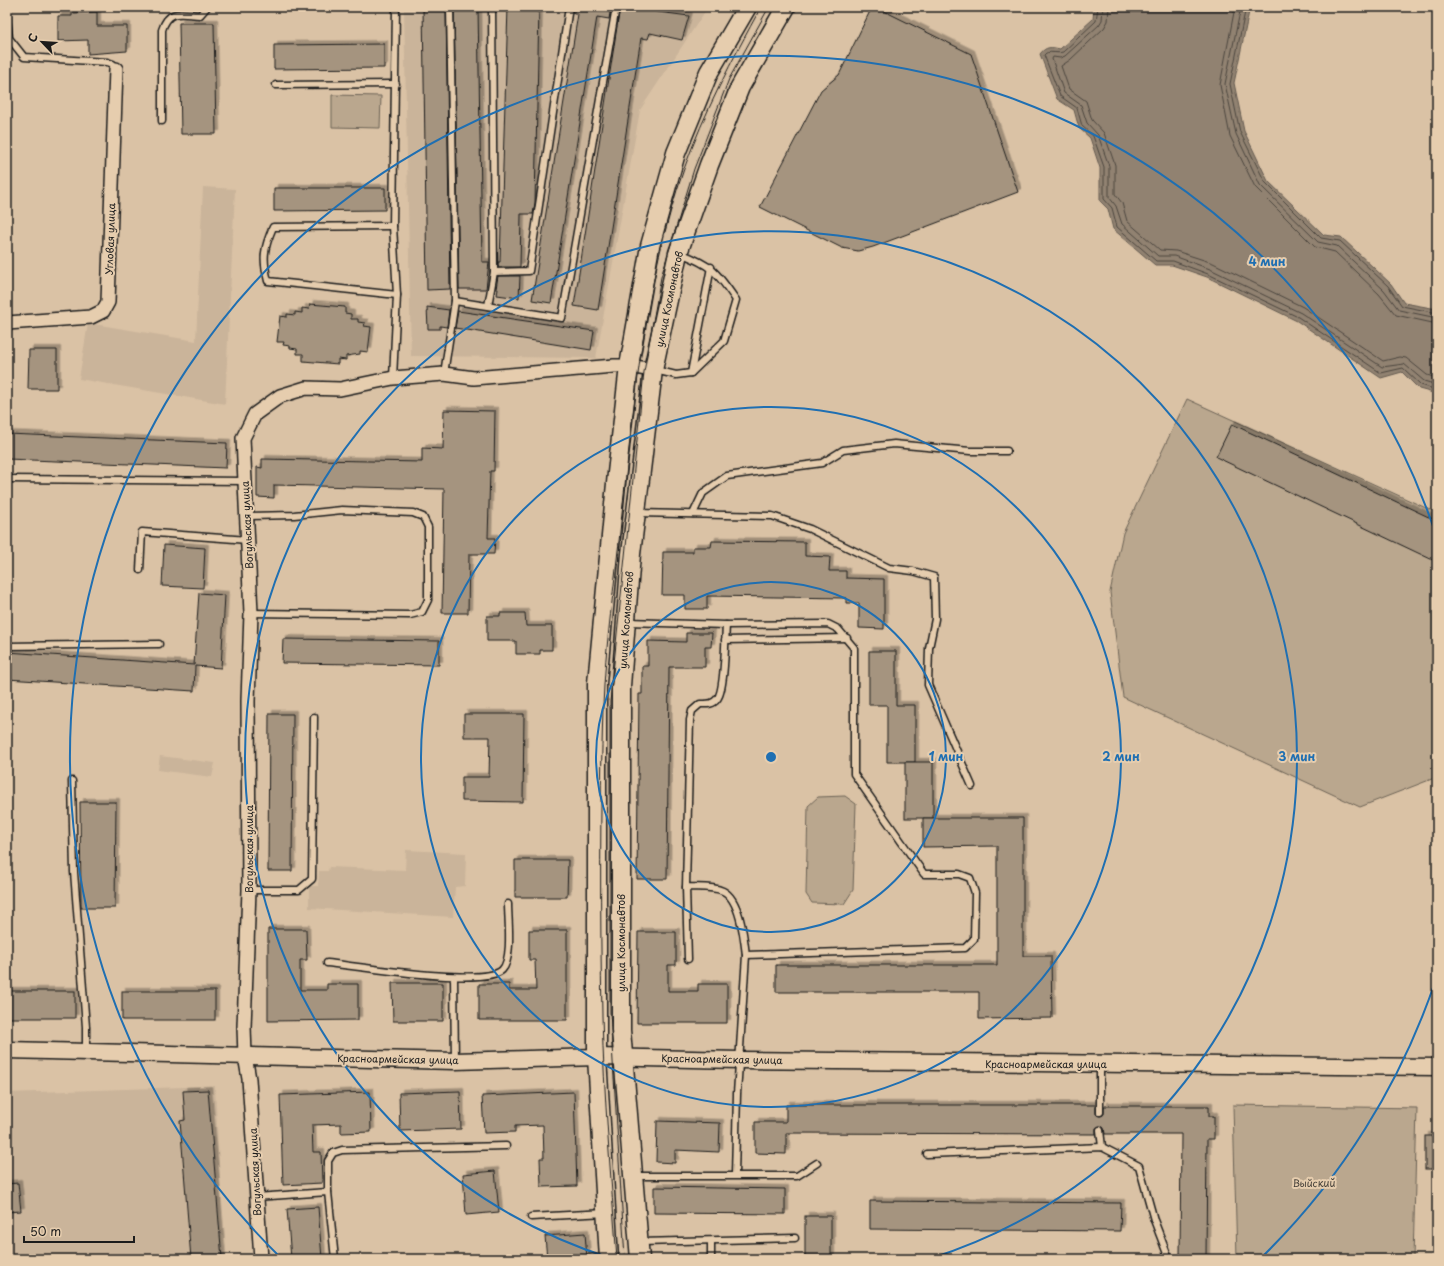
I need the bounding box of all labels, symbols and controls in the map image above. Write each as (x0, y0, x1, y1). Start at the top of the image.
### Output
north arrow (22, 22, 62, 62)
text: С (23, 30, 42, 45)
street label: Угловая улица (101, 202, 118, 275)
street label: улица Космонавтов (651, 249, 686, 348)
text: 4 мин (1248, 252, 1286, 270)
street label: Вогульская улица (237, 480, 256, 569)
street label: улица Космонавтов (615, 570, 636, 669)
text: 1 мин (929, 747, 964, 765)
text: 2 мин (1102, 747, 1140, 765)
text: 3 мин (1279, 747, 1316, 765)
centre of rings (764, 750, 778, 764)
street label: Вогульская улица (241, 804, 256, 893)
street label: улица Космонавтов (613, 894, 628, 992)
street label: Красноармейская улица (337, 1050, 460, 1067)
street label: Красноармейская улица (661, 1050, 784, 1067)
street label: Красноармейская улица (985, 1056, 1107, 1071)
street label: Вогульская улица (245, 1127, 264, 1216)
park label: Выйский (1293, 1175, 1335, 1190)
scale bar (24, 1218, 134, 1244)
text: 50 m (30, 1222, 61, 1240)

